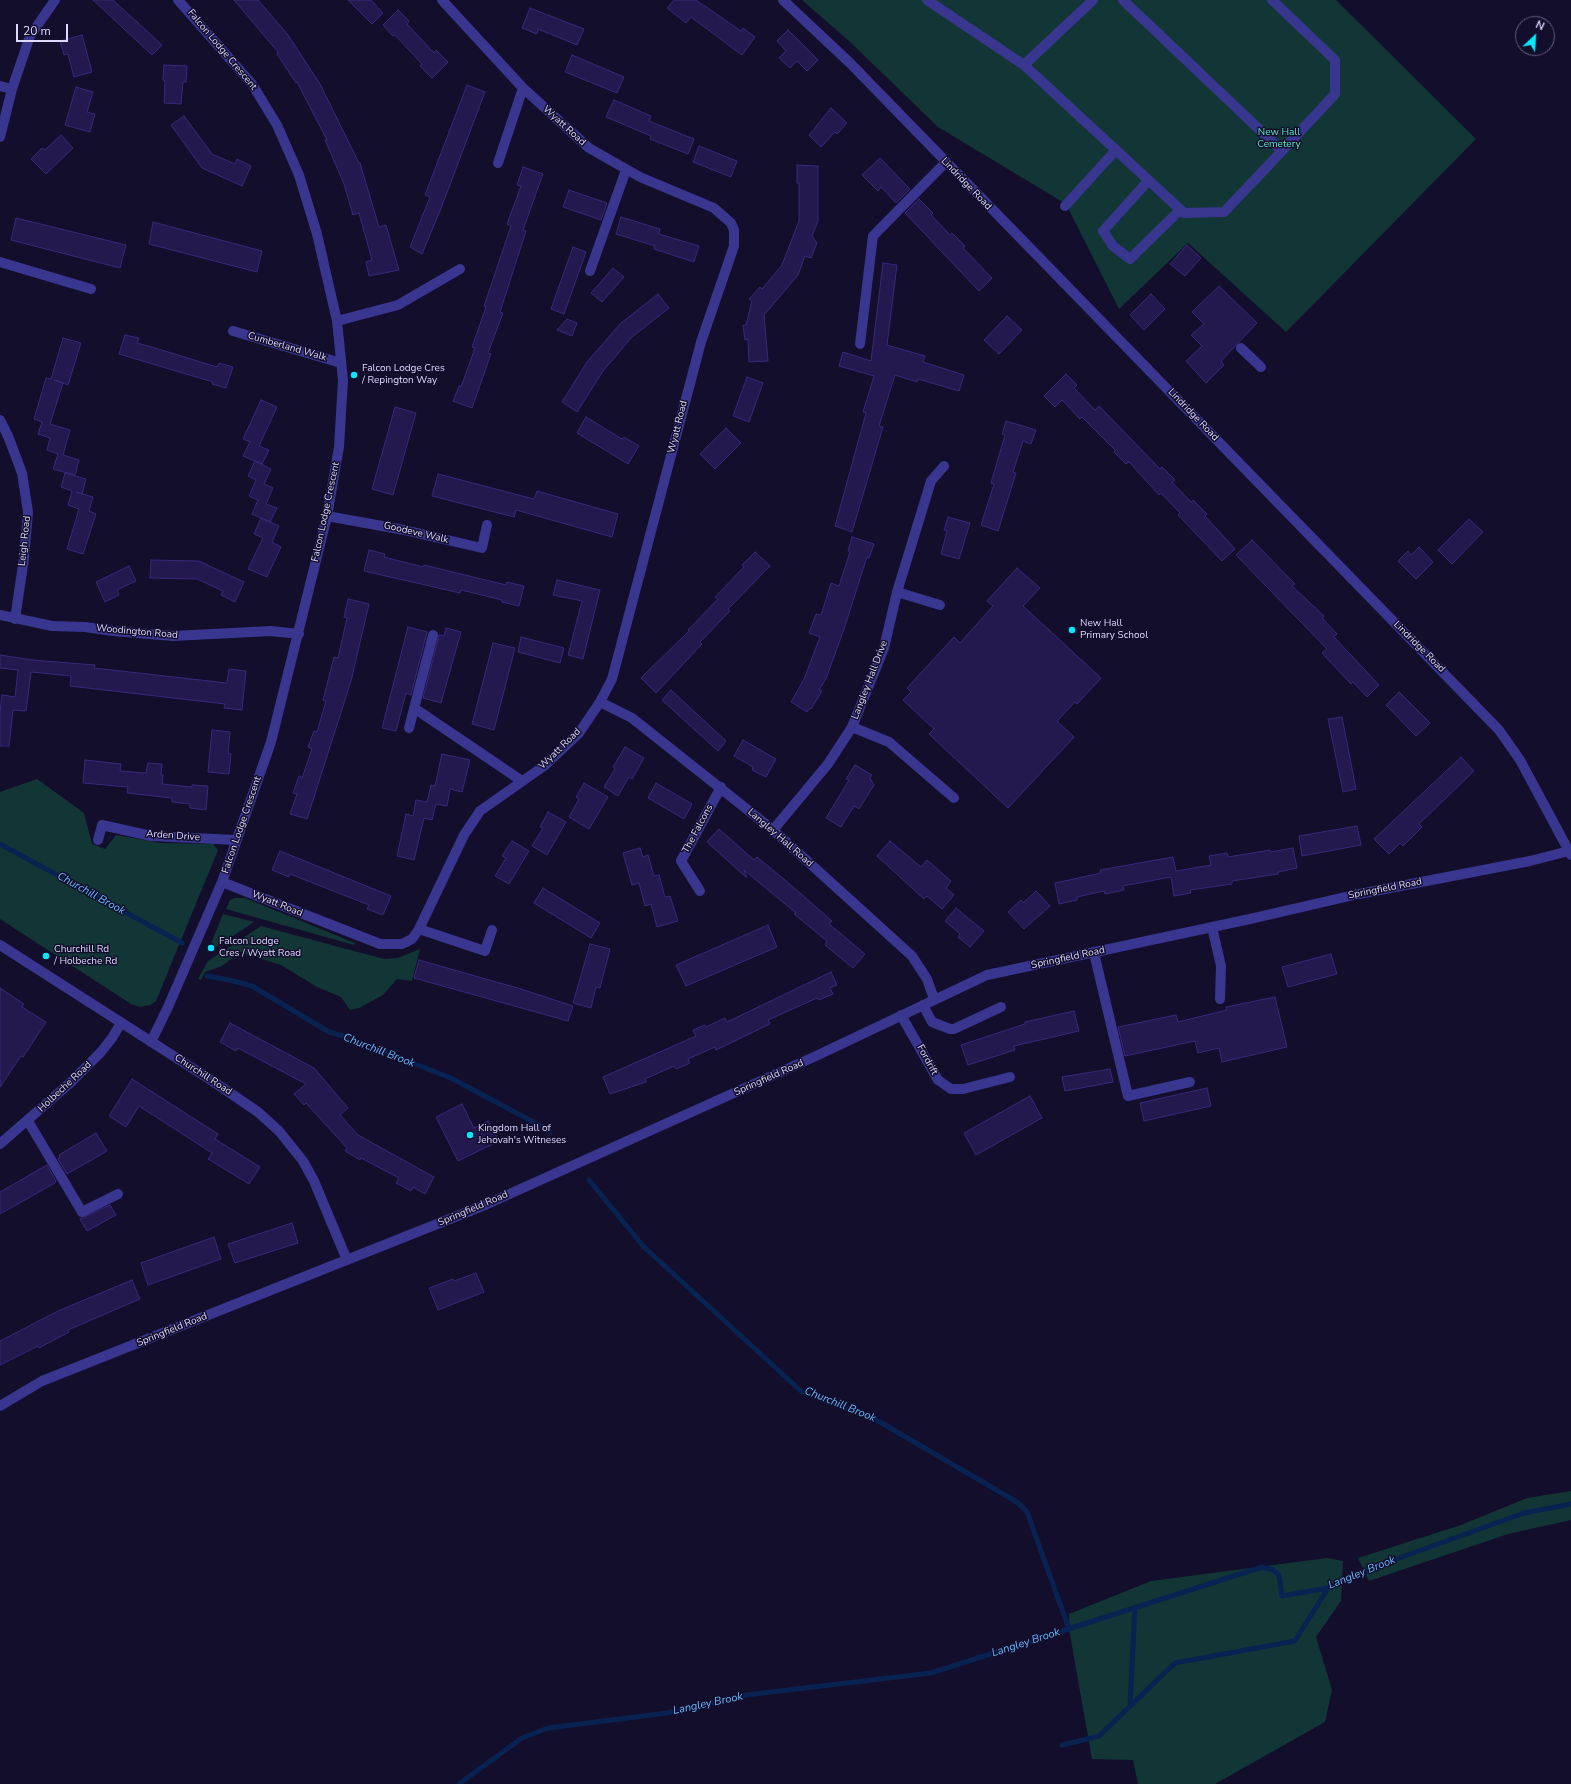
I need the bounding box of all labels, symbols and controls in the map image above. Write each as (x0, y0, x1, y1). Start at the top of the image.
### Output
street label: Falcon Lodge Crescent (185, 7, 259, 93)
scale bar (18, 16, 70, 42)
north arrow (1515, 16, 1555, 56)
text: N (1533, 17, 1547, 34)
text: 20 m (23, 23, 51, 39)
street label: Wyatt Road (540, 104, 588, 148)
park label: New Hall Cemetery (1257, 127, 1301, 150)
street label: Lindridge Road (938, 155, 994, 213)
street label: Cumberland Walk (246, 330, 328, 364)
place label: Falcon Lodge Cres / Repington Way (362, 363, 445, 386)
marker: Falcon Lodge Cres / Repington Way (349, 370, 359, 380)
street label: Lindridge Road (1165, 386, 1221, 444)
street label: Wyatt Road (666, 399, 690, 455)
street label: Falcon Lodge Crescent (310, 461, 342, 563)
street label: Leigh Road (16, 515, 34, 567)
street label: Goodeve Walk (382, 520, 450, 546)
place label: New Hall Primary School (1080, 618, 1148, 642)
street label: Lindridge Road (1391, 619, 1447, 675)
street label: Woodington Road (96, 622, 178, 642)
marker: New Hall Primary School (1067, 625, 1077, 635)
street label: Langley Hall Drive (849, 639, 891, 721)
street label: Wyatt Road (536, 726, 584, 772)
street label: Falcon Lodge Crescent (220, 775, 264, 875)
street label: The Falcons (680, 802, 716, 856)
street label: Langley Hall Road (745, 806, 815, 870)
street label: Arden Drive (146, 828, 200, 844)
water label: Churchill Brook (55, 870, 127, 918)
street label: Springfield Road (1347, 876, 1423, 902)
street label: Wyatt Road (250, 888, 304, 920)
place label: Falcon Lodge Cres / Wyatt Road (219, 936, 301, 960)
marker: Falcon Lodge Cres / Wyatt Road (206, 943, 216, 953)
place label: Churchill Rd / Holbeche Rd (54, 944, 117, 968)
street label: Springfield Road (1030, 944, 1106, 972)
marker: Churchill Rd / Holbeche Rd (41, 951, 51, 961)
water label: Churchill Brook (341, 1031, 417, 1071)
street label: Fordrift (914, 1043, 940, 1077)
street label: Churchill Road (172, 1052, 234, 1098)
street label: Springfield Road (732, 1057, 806, 1099)
street label: Holbeche Road (36, 1059, 94, 1115)
place label: Kingdom Hall of Jehovah's Witneses (478, 1123, 566, 1146)
marker: Kingdom Hall of Jehovah's Witneses (465, 1130, 475, 1140)
street label: Springfield Road (436, 1189, 510, 1229)
street label: Springfield Road (135, 1310, 209, 1350)
water label: Churchill Brook (802, 1385, 878, 1425)
water label: Langley Brook (1327, 1554, 1397, 1592)
water label: Langley Brook (990, 1626, 1062, 1660)
water label: Langley Brook (672, 1690, 744, 1718)

